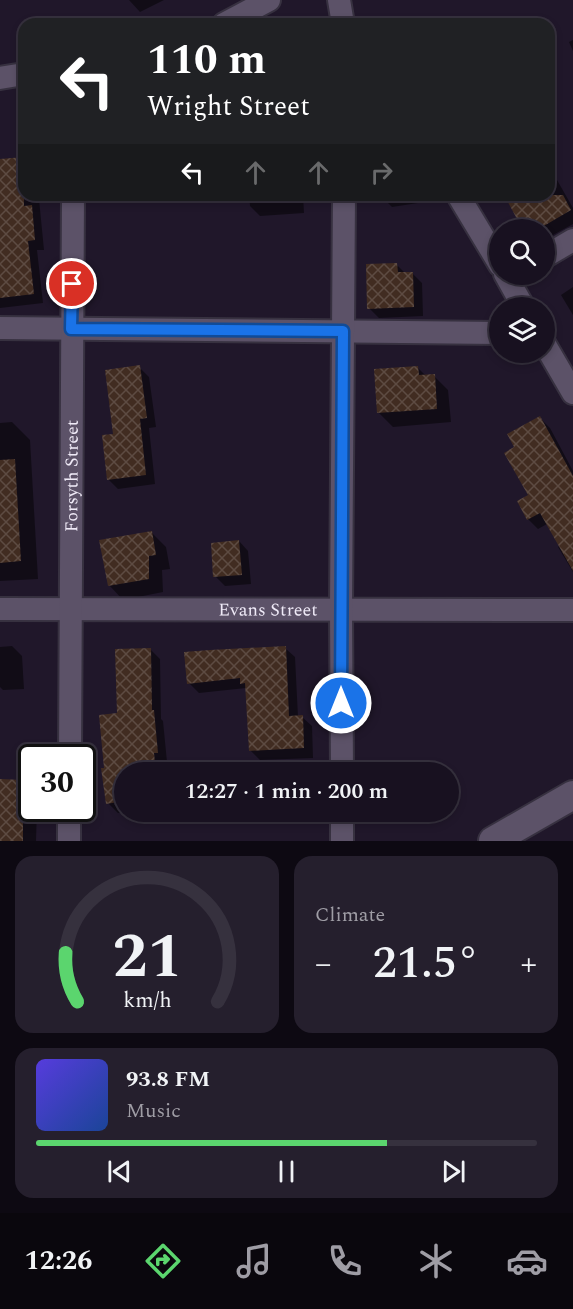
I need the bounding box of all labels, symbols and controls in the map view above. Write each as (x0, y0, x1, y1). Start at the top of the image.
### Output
text: 110 m (147, 29, 266, 92)
icon: left (48, 42, 126, 120)
text: Wright Street (147, 86, 310, 128)
icon: left (176, 156, 209, 189)
icon: ahead (239, 156, 272, 189)
icon: ahead (302, 156, 335, 189)
icon: right (365, 156, 398, 189)
map controls (489, 219, 555, 363)
button: search (489, 219, 555, 285)
pin (46, 258, 97, 309)
icon: arrive (55, 267, 88, 300)
button: layers (489, 297, 555, 363)
street label: Forsyth Street (58, 420, 86, 532)
street label: Evans Street (218, 596, 318, 624)
position arrow (309, 671, 373, 735)
speed limit sign: 30 (18, 744, 96, 822)
text: 12:27 · 1 min · 200 m (185, 775, 388, 808)
text: Climate (315, 900, 385, 930)
text: 21 (112, 910, 182, 1005)
text: 21.5° (373, 929, 479, 998)
text: − (315, 939, 332, 989)
text: + (520, 939, 537, 989)
text: km/h (123, 984, 171, 1017)
text: 93.8 FM (126, 1063, 210, 1096)
text: Music (126, 1096, 181, 1126)
icon: previous (103, 1155, 136, 1188)
icon: pause (270, 1155, 303, 1188)
icon: next (437, 1155, 470, 1188)
text: 12:26 (25, 1240, 92, 1282)
icon: directions (142, 1240, 184, 1282)
icon: music (233, 1240, 275, 1282)
icon: phone (324, 1240, 366, 1282)
icon: climate (415, 1240, 457, 1282)
icon: car (506, 1240, 548, 1282)

